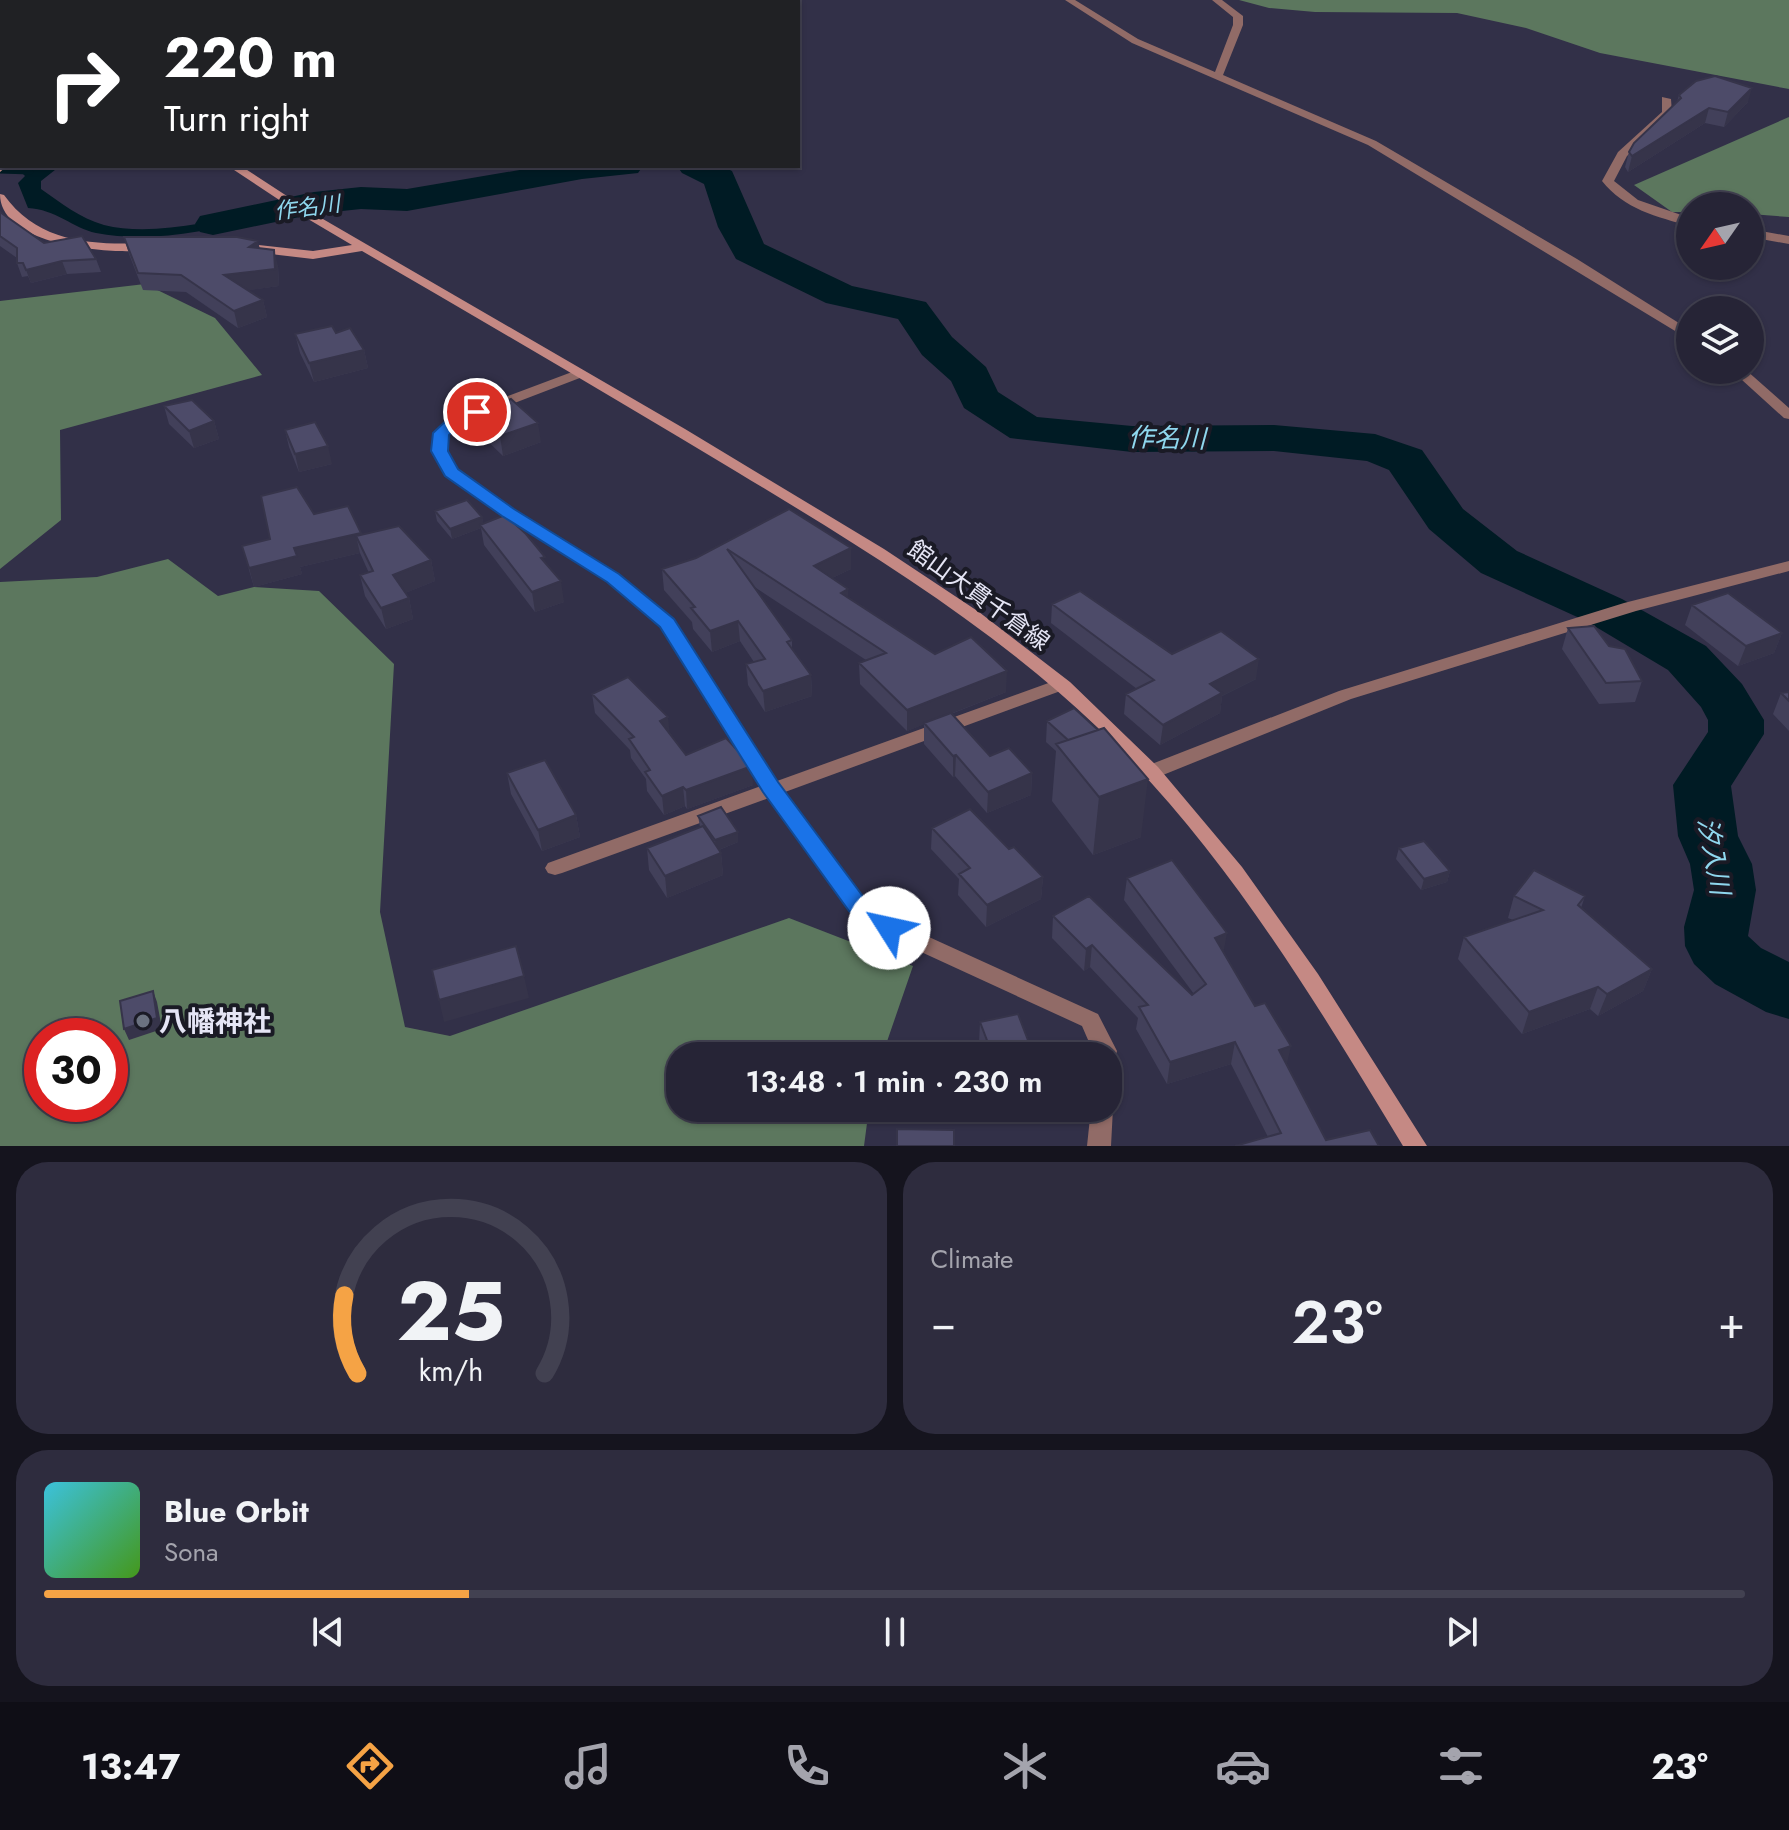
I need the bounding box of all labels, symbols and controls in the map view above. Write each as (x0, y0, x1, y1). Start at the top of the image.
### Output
text: 220 m (164, 17, 337, 98)
icon: right (32, 32, 136, 136)
text: Turn right (164, 92, 309, 144)
water label: 作名川 (272, 187, 344, 227)
north arrow (1676, 192, 1764, 280)
map controls (1676, 192, 1764, 384)
button: layers (1676, 296, 1764, 384)
pin (443, 378, 511, 446)
icon: arrive (455, 390, 499, 434)
water label: 作名川 (1128, 418, 1209, 458)
street label: 館山大貫千倉線 (901, 531, 1057, 659)
water label: 汐入川 (1689, 814, 1740, 901)
position arrow (847, 886, 931, 970)
place label: 八幡神社 (159, 1001, 271, 1042)
marker: 八幡神社 (134, 1012, 152, 1030)
speed limit sign: 30 (24, 1018, 128, 1122)
text: 13:48 · 1 min · 230 m (745, 1060, 1043, 1103)
text: Climate (931, 1240, 1013, 1278)
text: 25 (397, 1251, 505, 1371)
text: 23° (1292, 1279, 1383, 1366)
text: − (931, 1291, 956, 1355)
text: + (1718, 1291, 1745, 1355)
text: km/h (419, 1350, 484, 1392)
text: Blue Orbit (164, 1490, 309, 1533)
text: Sona (164, 1533, 219, 1571)
icon: previous (306, 1610, 350, 1654)
icon: pause (873, 1610, 917, 1654)
icon: next (1440, 1610, 1484, 1654)
icon: directions (342, 1738, 398, 1794)
icon: music (560, 1738, 616, 1794)
icon: phone (779, 1738, 835, 1794)
icon: climate (997, 1738, 1053, 1794)
icon: car (1215, 1738, 1271, 1794)
icon: filters (1433, 1738, 1489, 1794)
text: 13:47 (81, 1740, 180, 1792)
text: 23° (1651, 1740, 1708, 1792)

